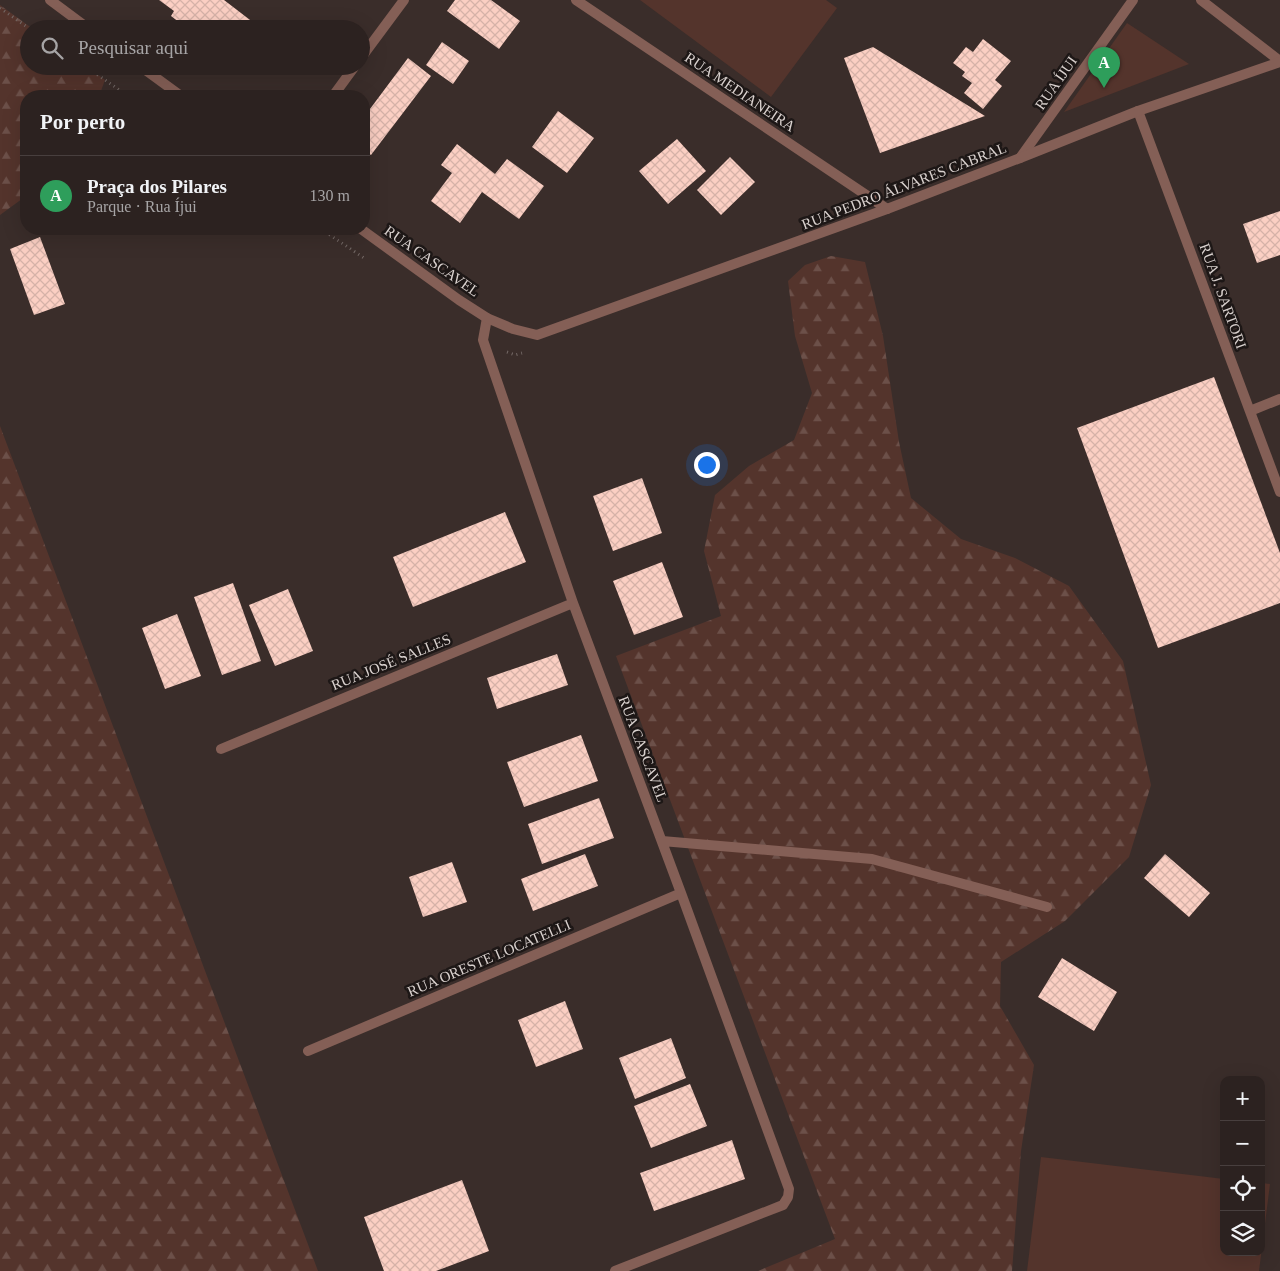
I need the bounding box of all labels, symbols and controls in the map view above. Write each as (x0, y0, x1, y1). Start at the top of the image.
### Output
search box (20, 20, 370, 75)
icon: search (38, 34, 66, 62)
text: Pesquisar aqui (78, 37, 188, 58)
pin: A (1088, 47, 1120, 88)
street label: RUA MEDIANEIRA (682, 49, 798, 135)
street label: RUA ÍJUI (1032, 53, 1080, 113)
text: Por perto (40, 110, 125, 134)
street label: RUA PEDRO ÁLVARES CABRAL (799, 139, 1009, 233)
text: Praça dos Pilares (87, 176, 227, 197)
text: A (50, 187, 62, 204)
text: 130 m (310, 187, 350, 204)
text: Parque · Rua Íjui (87, 198, 197, 215)
street label: RUA CASCAVEL (382, 222, 482, 300)
street label: RUA J. SARTORI (1197, 241, 1249, 351)
your location (694, 452, 720, 478)
street label: RUA JOSÉ SALLES (329, 631, 453, 693)
street label: RUA CASCAVEL (615, 694, 671, 804)
street label: RUA ORESTE LOCATELLI (405, 916, 573, 1000)
map controls (1220, 1076, 1265, 1256)
button: + (1220, 1076, 1265, 1121)
button: − (1220, 1121, 1265, 1166)
button: locate (1220, 1166, 1265, 1211)
button: layers (1220, 1211, 1265, 1256)

